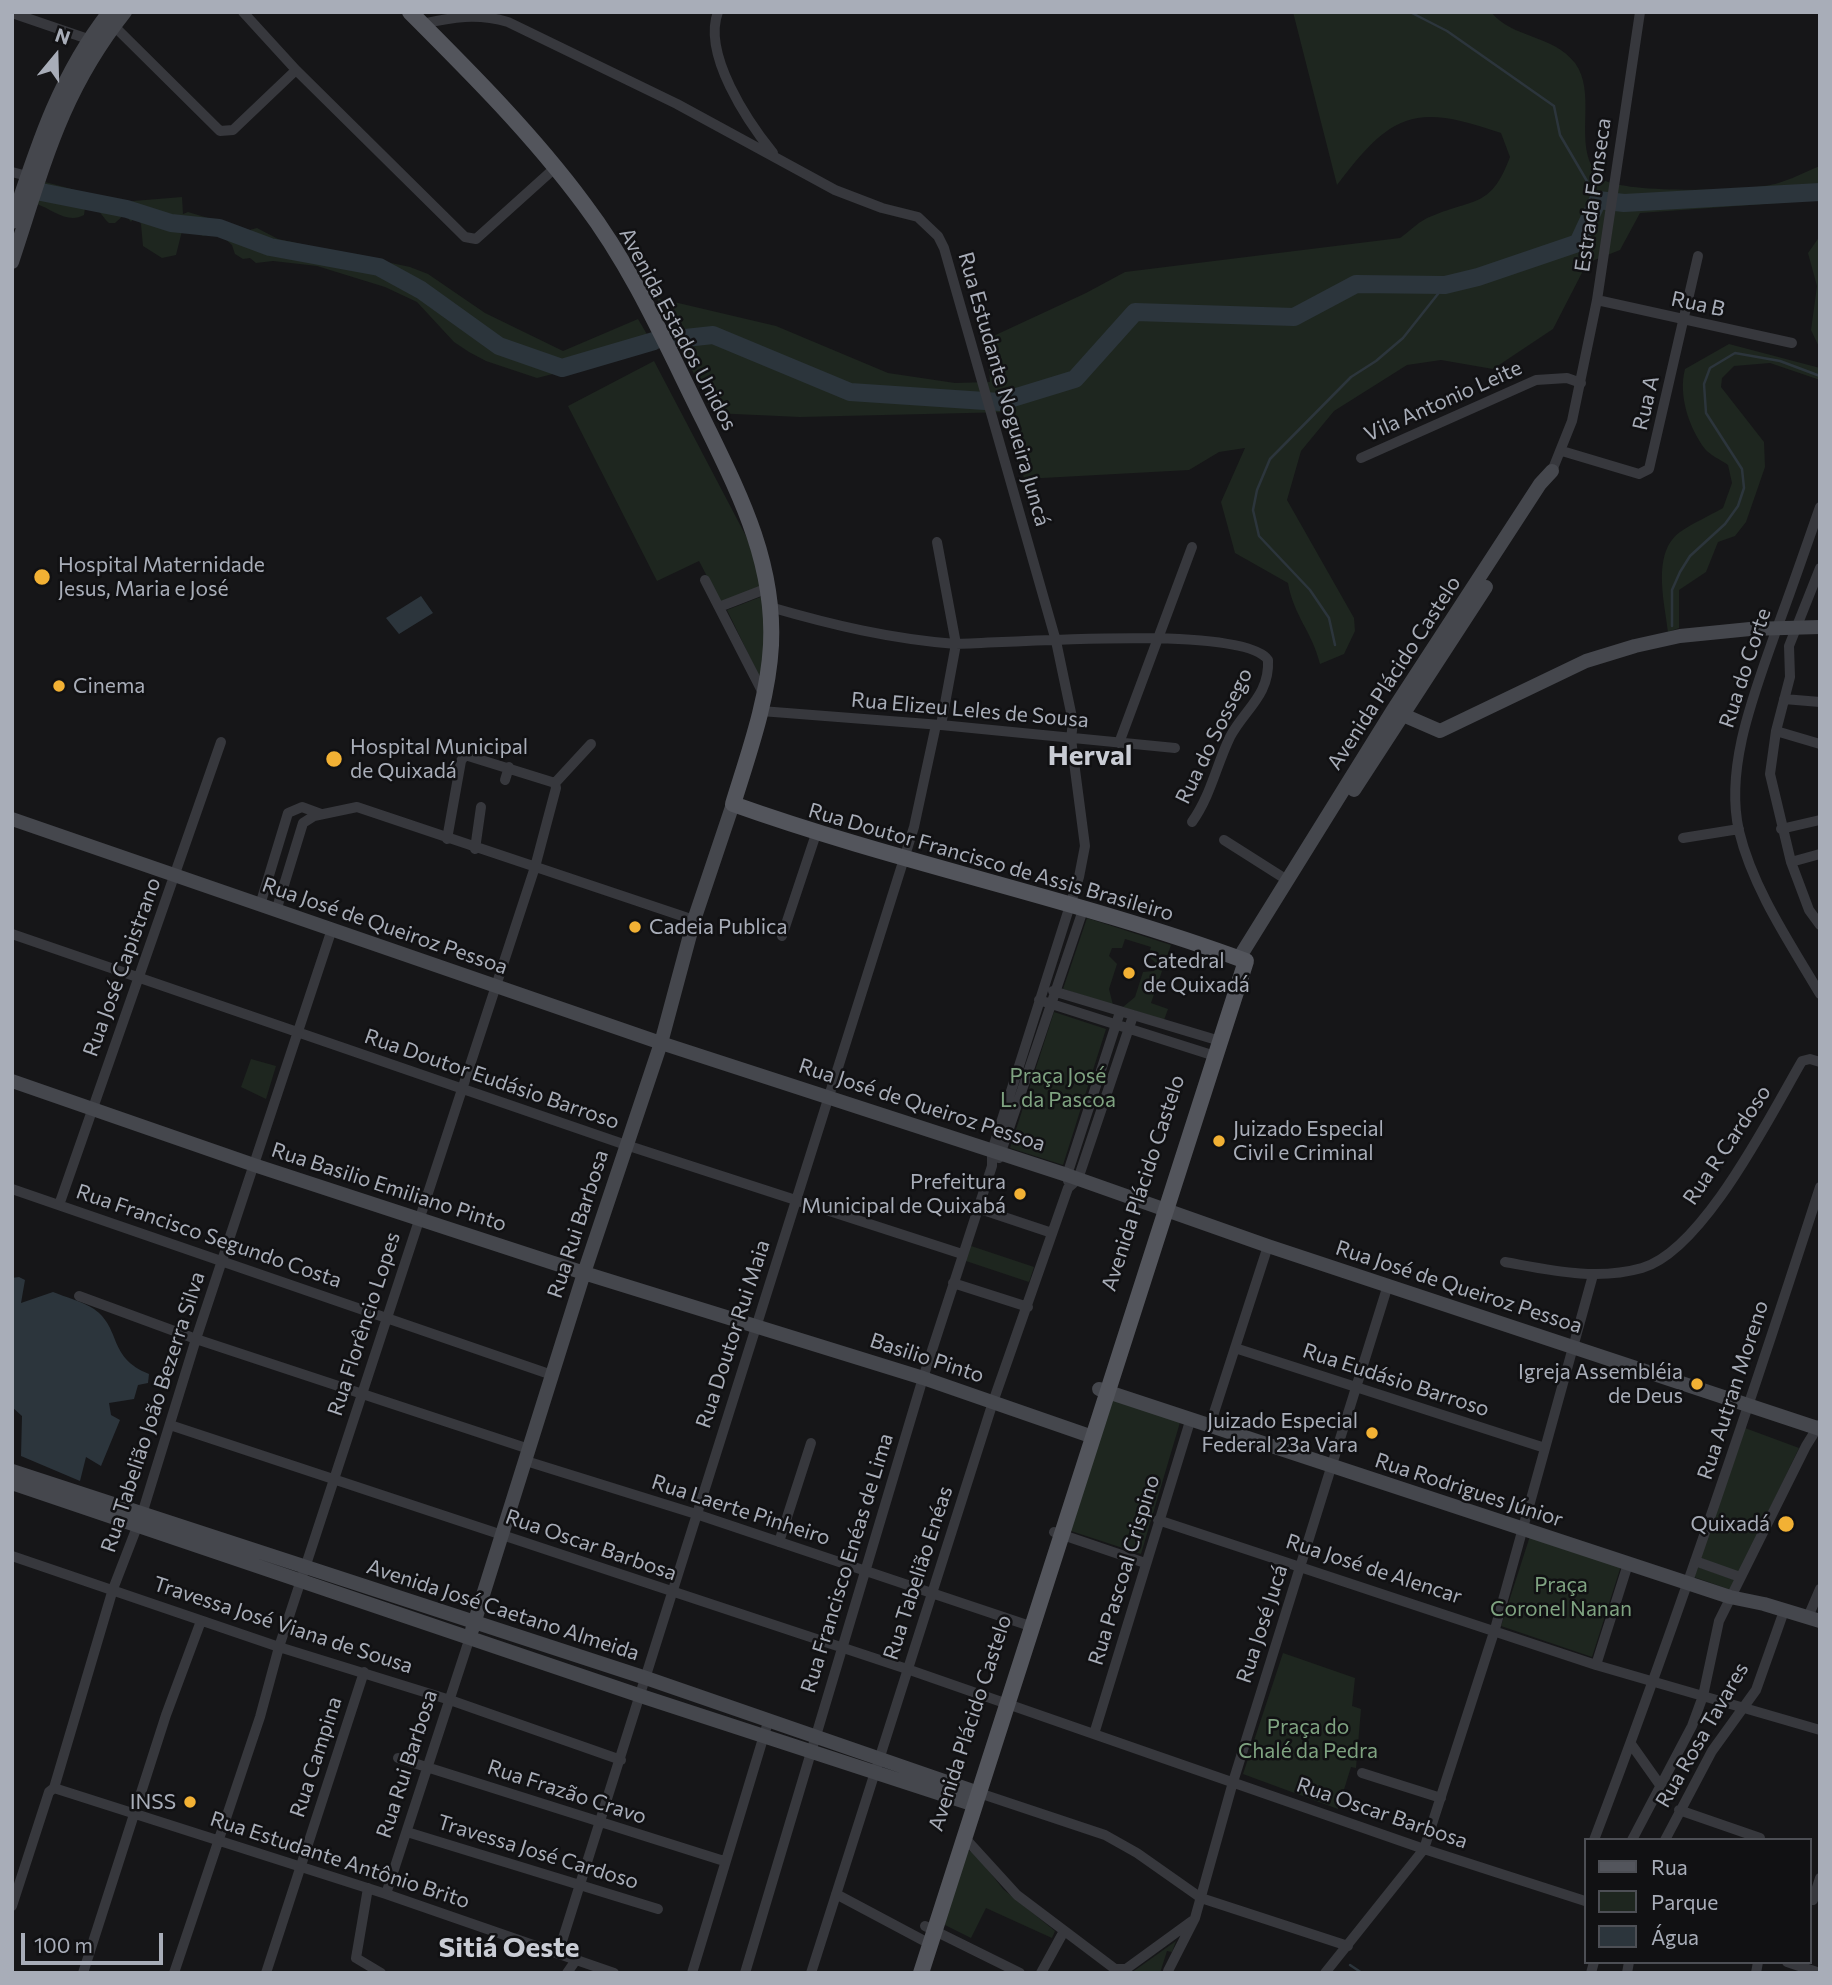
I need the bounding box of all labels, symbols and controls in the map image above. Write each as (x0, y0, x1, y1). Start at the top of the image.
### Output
north arrow (21, 21, 91, 91)
text: N (53, 22, 73, 49)
street label: Estrada Fonseca (1570, 117, 1616, 273)
street label: Avenida Estados Unidos (614, 223, 742, 435)
street label: Rua Estudante Nogueira Juncá (953, 249, 1055, 529)
street label: Rua B (1669, 286, 1727, 322)
street label: Vila Antonio Leite (1360, 355, 1526, 447)
street label: Rua A (1628, 373, 1664, 433)
place label: Hospital Maternidade Jesus, Maria e José (58, 552, 265, 602)
marker: Hospital Maternidade Jesus, Maria e José (32, 567, 52, 587)
street label: Avenida Plácido Castelo (1322, 571, 1466, 775)
street label: Rua do Corte (1714, 605, 1776, 731)
street label: Rua do Sossego (1170, 664, 1258, 808)
place label: Cinema (73, 673, 145, 699)
marker: Cinema (51, 678, 67, 694)
street label: Rua Elizeu Leles de Sousa (850, 687, 1090, 733)
place label: Hospital Municipal de Quixadá (350, 734, 528, 784)
district label: Herval (1048, 739, 1132, 773)
marker: Hospital Municipal de Quixadá (324, 749, 344, 769)
street label: Rua Doutor Francisco de Assis Brasileiro (805, 798, 1177, 926)
street label: Rua José de Queiroz Pessoa (259, 872, 511, 980)
street label: Rua José Capistrano (78, 874, 166, 1060)
place label: Cadeia Publica (649, 914, 787, 940)
marker: Cadeia Publica (627, 919, 643, 935)
place label: Catedral de Quixadá (1143, 948, 1250, 998)
marker: Catedral de Quixadá (1121, 965, 1137, 981)
street label: Rua Doutor Eudásio Barroso (361, 1023, 623, 1135)
street label: Rua José de Queiroz Pessoa (795, 1053, 1049, 1157)
park label: Praça José L. da Pascoa (1000, 1063, 1116, 1113)
street label: Avenida Plácido Castelo (1096, 1072, 1190, 1294)
street label: Rua R Cardoso (1678, 1080, 1776, 1210)
place label: Juizado Especial Civil e Criminal (1233, 1116, 1384, 1166)
marker: Juizado Especial Civil e Criminal (1211, 1133, 1227, 1149)
street label: Rua Basilio Emiliano Pinto (268, 1137, 510, 1237)
street label: Rua Rui Barbosa (542, 1147, 614, 1301)
place label: Prefeitura Municipal de Quixabá (801, 1169, 1006, 1219)
street label: Rua Francisco Segundo Costa (73, 1179, 345, 1293)
marker: Prefeitura Municipal de Quixabá (1012, 1186, 1028, 1202)
street label: Rua Florêncio Lopes (322, 1229, 406, 1419)
street label: Rua José de Queiroz Pessoa (1332, 1235, 1586, 1339)
street label: Rua Doutor Rui Maia (691, 1237, 775, 1431)
street label: Rua Tabelião João Bezerra Silva (96, 1269, 210, 1555)
street label: Rua Autran Moreno (1692, 1297, 1774, 1483)
street label: Basilio Pinto (867, 1328, 987, 1388)
street label: Rua Eudásio Barroso (1299, 1338, 1493, 1422)
place label: Igreja Assembléia de Deus (1518, 1359, 1683, 1409)
marker: Igreja Assembléia de Deus (1689, 1376, 1705, 1392)
place label: Juizado Especial Federal 23a Vara (1202, 1408, 1358, 1458)
marker: Juizado Especial Federal 23a Vara (1364, 1425, 1380, 1441)
street label: Rua Francisco Enéas de Lima (795, 1430, 899, 1696)
street label: Rua Rodrigues Júnior (1372, 1448, 1566, 1532)
street label: Rua Laerte Pinheiro (648, 1469, 834, 1551)
street label: Rua Pascoal Crispino (1083, 1472, 1165, 1668)
street label: Rua Tabelião Enéas (878, 1483, 958, 1663)
street label: Rua Oscar Barbosa (502, 1504, 680, 1586)
place label: Quixadá (1691, 1511, 1770, 1537)
marker: Quixadá (1776, 1514, 1796, 1534)
street label: Rua José de Alencar (1283, 1529, 1465, 1609)
street label: Avenida José Caetano Almeida (364, 1554, 642, 1666)
street label: Rua José Jucá (1231, 1562, 1293, 1686)
street label: Travessa José Viana de Sousa (150, 1571, 416, 1679)
park label: Praça Coronel Nanan (1490, 1572, 1632, 1622)
street label: Avenida Plácido Castelo (923, 1612, 1017, 1834)
street label: Rua Rosa Tavares (1650, 1658, 1754, 1812)
street label: Rua Rui Barbosa (371, 1687, 443, 1841)
street label: Rua Campina (285, 1694, 347, 1820)
park label: Praça do Chalé da Pedra (1238, 1714, 1378, 1764)
street label: Rua Frazão Cravo (484, 1754, 650, 1830)
street label: Rua Oscar Barbosa (1293, 1772, 1471, 1854)
place label: INSS (130, 1789, 176, 1815)
marker: INSS (182, 1794, 198, 1810)
street label: Rua Estudante Antônio Brito (207, 1806, 473, 1914)
street label: Travessa José Cardoso (434, 1809, 642, 1895)
legend (1584, 1838, 1811, 1964)
text: Rua (1651, 1854, 1688, 1879)
text: Parque (1651, 1889, 1718, 1914)
scale bar (24, 1918, 166, 1962)
text: Água (1651, 1924, 1699, 1949)
district label: Sitiá Oeste (438, 1931, 580, 1965)
text: 100 m (34, 1932, 93, 1957)

